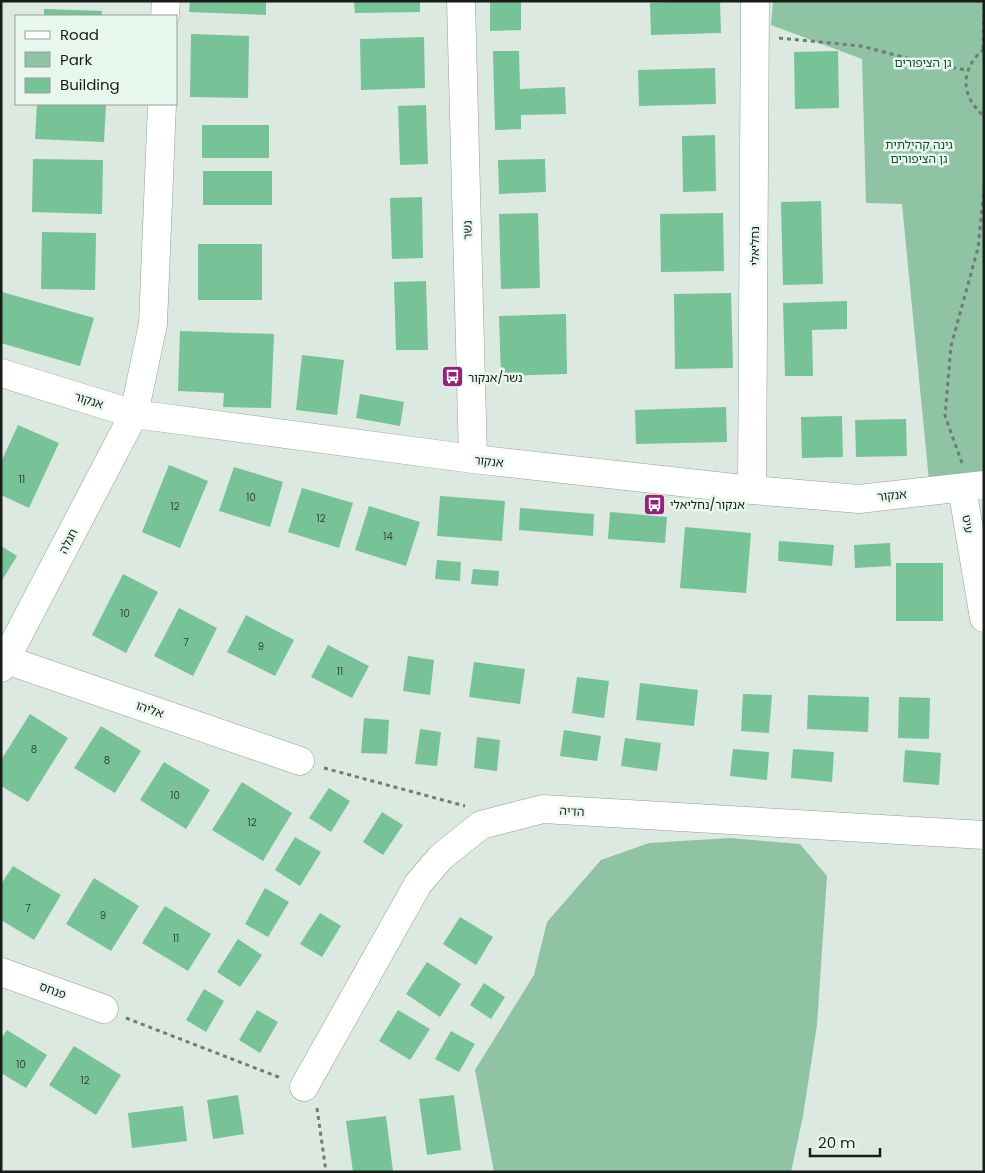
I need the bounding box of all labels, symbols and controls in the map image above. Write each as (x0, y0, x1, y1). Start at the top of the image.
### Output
legend (15, 15, 178, 105)
text: Road (60, 24, 99, 45)
text: Park (60, 49, 92, 70)
park label: גן הציפורים (894, 54, 952, 71)
text: Building (60, 74, 120, 95)
park label: גינה קהילתית גן הציפורים (885, 136, 953, 167)
street label: נשר (458, 220, 476, 240)
street label: נחליאלי (746, 226, 763, 266)
bus stop icon: נשר/אנקור (440, 365, 464, 389)
place label: נשר/אנקור (468, 369, 523, 386)
street label: אנקור (72, 388, 106, 413)
street label: אנקור (473, 451, 505, 471)
house number: 11 (19, 472, 25, 487)
street label: אנקור (876, 485, 908, 505)
house number: 10 (246, 490, 256, 505)
bus stop icon: אנקור/נחליאלי (642, 492, 666, 516)
place label: אנקור/נחליאלי (670, 496, 745, 513)
house number: 12 (171, 499, 180, 514)
house number: 12 (317, 511, 326, 526)
street label: עיט (958, 514, 978, 534)
street label: חגלה (55, 525, 82, 556)
house number: 14 (383, 529, 393, 544)
house number: 10 (120, 606, 130, 621)
house number: 7 (183, 635, 189, 650)
house number: 9 (258, 639, 264, 654)
house number: 11 (337, 664, 343, 679)
street label: אליהו (134, 696, 166, 722)
house number: 8 (31, 742, 37, 757)
house number: 8 (104, 753, 110, 768)
house number: 10 (170, 788, 180, 803)
street label: הדיה (559, 802, 585, 820)
house number: 12 (248, 815, 257, 830)
house number: 7 (25, 901, 31, 916)
house number: 9 (100, 908, 106, 923)
house number: 11 (173, 931, 179, 946)
street label: פנחס (37, 977, 69, 1003)
house number: 10 (16, 1057, 26, 1072)
house number: 12 (81, 1073, 90, 1088)
scale bar (810, 1126, 880, 1158)
text: 20 m (818, 1132, 856, 1153)

